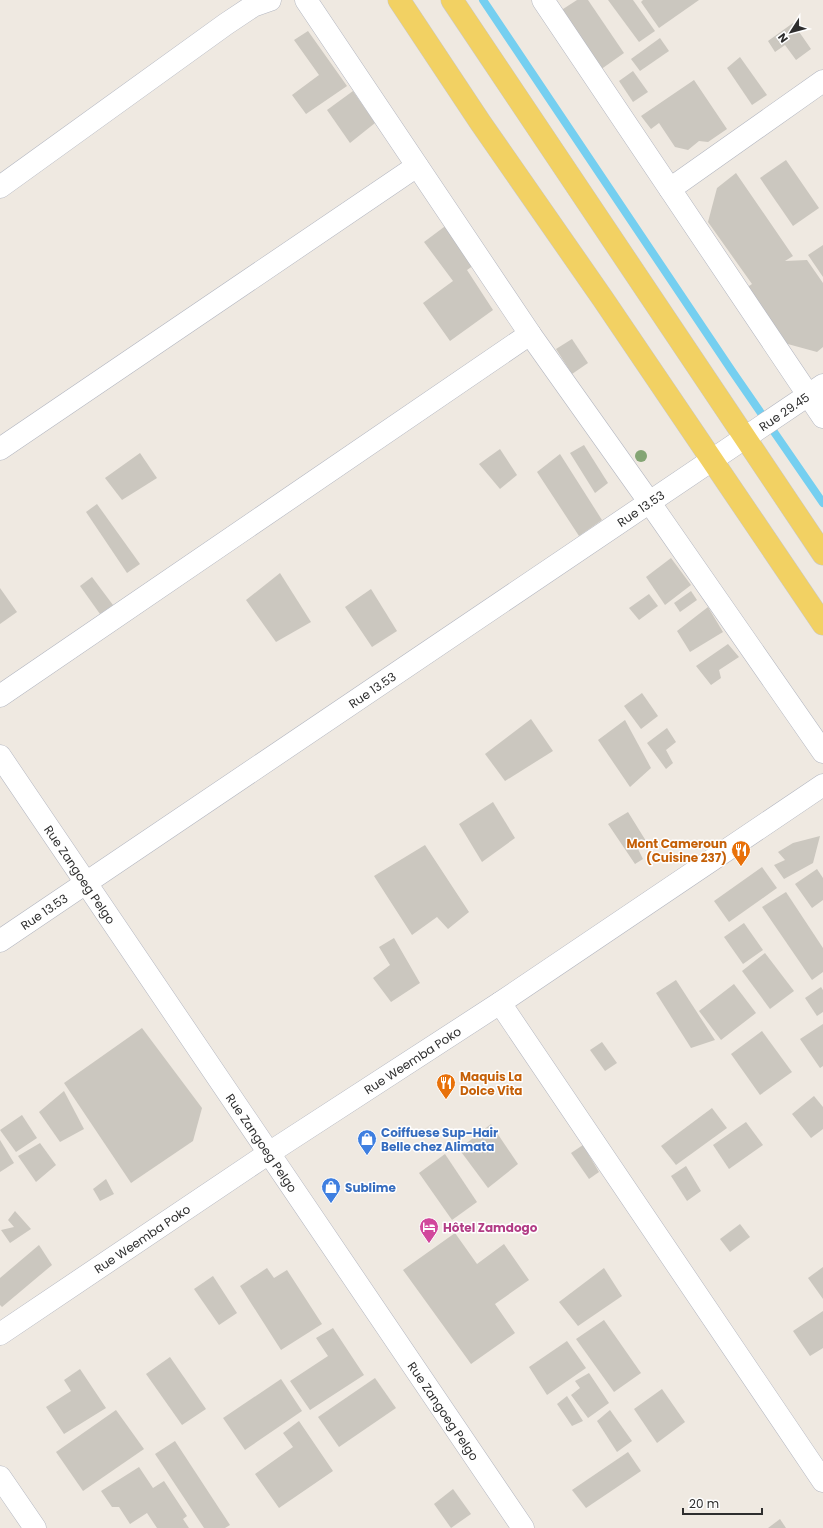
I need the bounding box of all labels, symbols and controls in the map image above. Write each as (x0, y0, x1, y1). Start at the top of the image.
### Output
north arrow (771, 12, 811, 52)
text: N (774, 30, 792, 46)
street label: Rue 29.45 (755, 388, 813, 435)
street label: Rue 13.53 (614, 486, 668, 530)
street label: Rue 13.53 (345, 668, 399, 712)
street label: Rue Zangoeg Pelgo (41, 822, 120, 927)
place label: Mont Cameroun (Cuisine 237) (626, 835, 727, 866)
restaurant icon: Mont Cameroun (Cuisine 237) (730, 839, 752, 867)
street label: Rue 13.53 (17, 889, 71, 933)
street label: Rue Weemba Poko (360, 1022, 464, 1098)
place label: Maquis La Dolce Vita (460, 1068, 522, 1099)
restaurant icon: Maquis La Dolce Vita (435, 1072, 457, 1100)
street label: Rue Zangoeg Pelgo (222, 1090, 302, 1196)
place label: Coiffuese Sup-Hair Belle chez Alimata (381, 1124, 498, 1155)
shop icon: Coiffuese Sup-Hair Belle chez Alimata (356, 1128, 378, 1156)
shop icon: Sublime (320, 1176, 342, 1204)
place label: Sublime (345, 1179, 396, 1196)
street label: Rue Weemba Poko (90, 1200, 194, 1277)
hotel icon: Hôtel Zamdogo (418, 1216, 440, 1244)
place label: Hôtel Zamdogo (443, 1219, 538, 1236)
street label: Rue Zangoeg Pelgo (404, 1358, 483, 1464)
scale bar (683, 1490, 762, 1516)
text: 20 m (689, 1495, 719, 1512)

